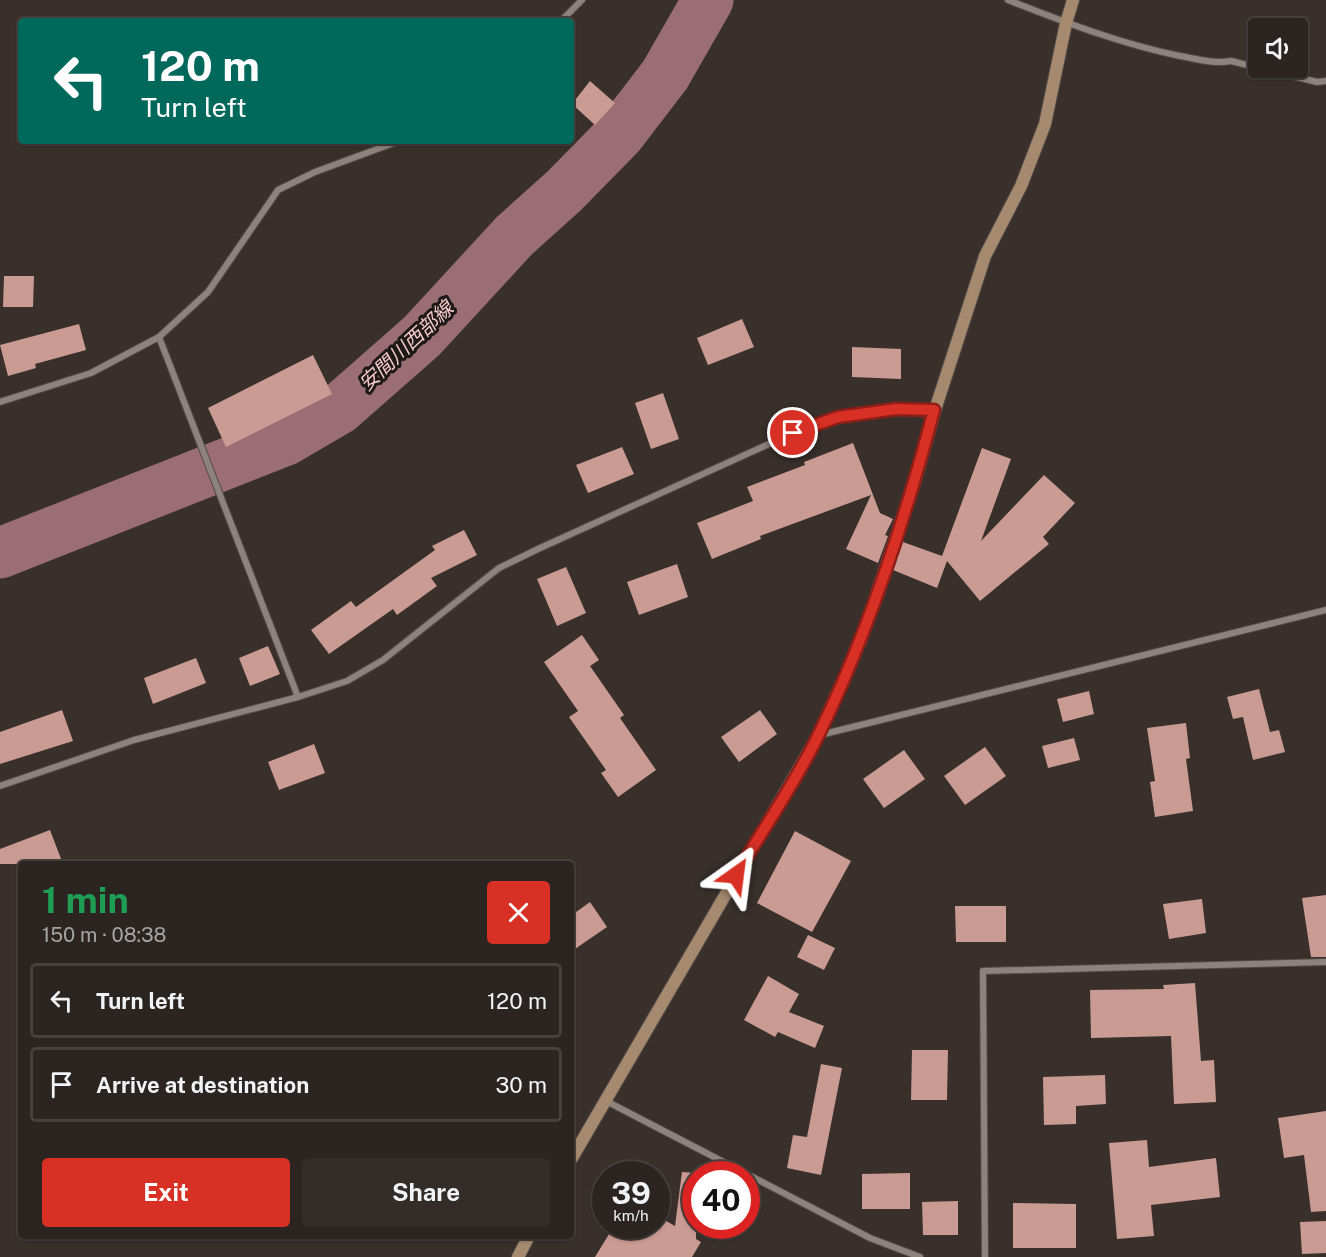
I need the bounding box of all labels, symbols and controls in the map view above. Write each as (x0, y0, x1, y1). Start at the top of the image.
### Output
map controls (1248, 18, 1308, 78)
button: sound (1248, 18, 1308, 78)
text: 120 m (141, 41, 260, 90)
icon: left (42, 42, 120, 120)
text: Turn left (141, 91, 247, 123)
water label: 安間川西部線 (354, 294, 460, 396)
pin (767, 407, 818, 458)
icon: arrive (776, 416, 809, 449)
position arrow (704, 843, 768, 907)
text: 1 min (42, 879, 129, 921)
button: close (487, 881, 550, 944)
text: 150 m · 08:38 (42, 923, 167, 947)
icon: left (45, 984, 78, 1017)
text: Turn left (96, 988, 185, 1014)
text: 120 m (487, 988, 547, 1014)
icon: arrive (45, 1068, 78, 1101)
text: Arrive at destination (96, 1072, 309, 1098)
text: 30 m (495, 1072, 547, 1098)
button: Exit (42, 1158, 290, 1227)
button: Share (302, 1158, 550, 1227)
speed limit sign: 40 (682, 1161, 760, 1239)
text: 39 (611, 1175, 651, 1211)
text: km/h (613, 1207, 649, 1224)

